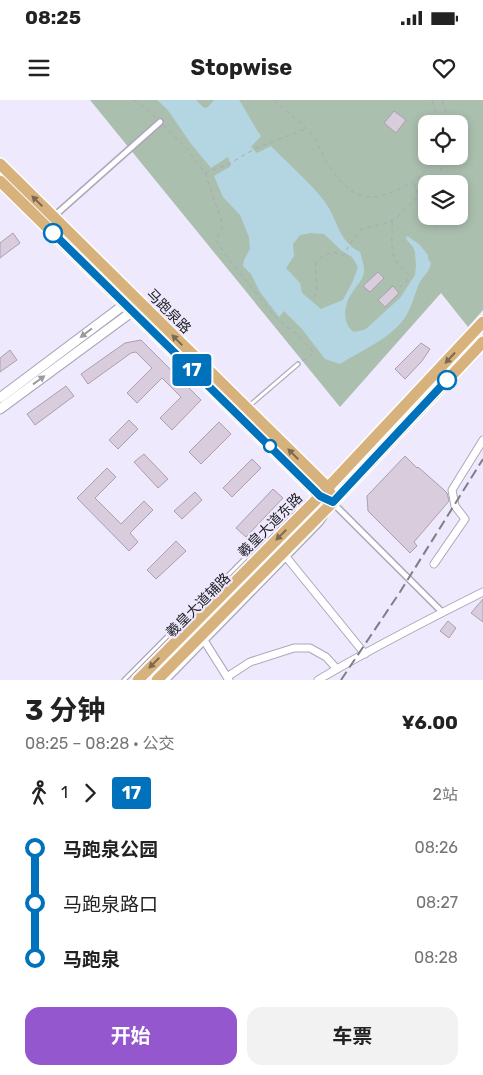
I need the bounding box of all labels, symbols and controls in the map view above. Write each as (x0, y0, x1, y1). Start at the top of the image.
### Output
text: 08:25 (25, 6, 81, 29)
icon: menu (25, 54, 53, 82)
text: Stopwise (191, 54, 292, 81)
icon: heart (430, 54, 458, 82)
map controls (418, 115, 468, 225)
button: locate (418, 115, 468, 165)
button: layers (418, 175, 468, 225)
one-way arrow (31, 195, 43, 207)
unlabelled marker (43, 223, 63, 243)
street label: 马跑泉路 (143, 286, 194, 337)
one-way arrow (79, 328, 93, 338)
one-way arrow (171, 334, 183, 346)
one-way arrow (444, 352, 456, 364)
line badge: 17 (170, 354, 214, 386)
text: 17 (182, 359, 202, 381)
unlabelled marker (437, 370, 457, 390)
one-way arrow (32, 375, 45, 386)
unlabelled marker (263, 439, 277, 453)
one-way arrow (287, 448, 299, 460)
street label: 羲皇大道东路 (235, 490, 306, 561)
one-way arrow (275, 529, 287, 541)
street label: 羲皇大道辅路 (163, 570, 234, 641)
one-way arrow (149, 657, 161, 669)
text: 3 分钟 (25, 694, 105, 727)
text: ¥6.00 (401, 711, 458, 734)
text: 08:25 – 08:28 · 公交 (25, 734, 174, 753)
icon: walk (25, 779, 53, 807)
icon: forward (76, 779, 104, 807)
text: 17 (122, 782, 141, 804)
text: 1 (61, 783, 68, 802)
text: 2站 (433, 785, 458, 804)
text: 马跑泉公园 (63, 838, 158, 861)
text: 08:26 (415, 838, 458, 857)
text: 马跑泉路口 (63, 893, 158, 916)
text: 08:27 (416, 893, 458, 912)
text: 马跑泉 (63, 948, 120, 971)
text: 08:28 (414, 948, 458, 967)
button: 开始 (25, 1007, 237, 1065)
button: 车票 (247, 1007, 458, 1065)

